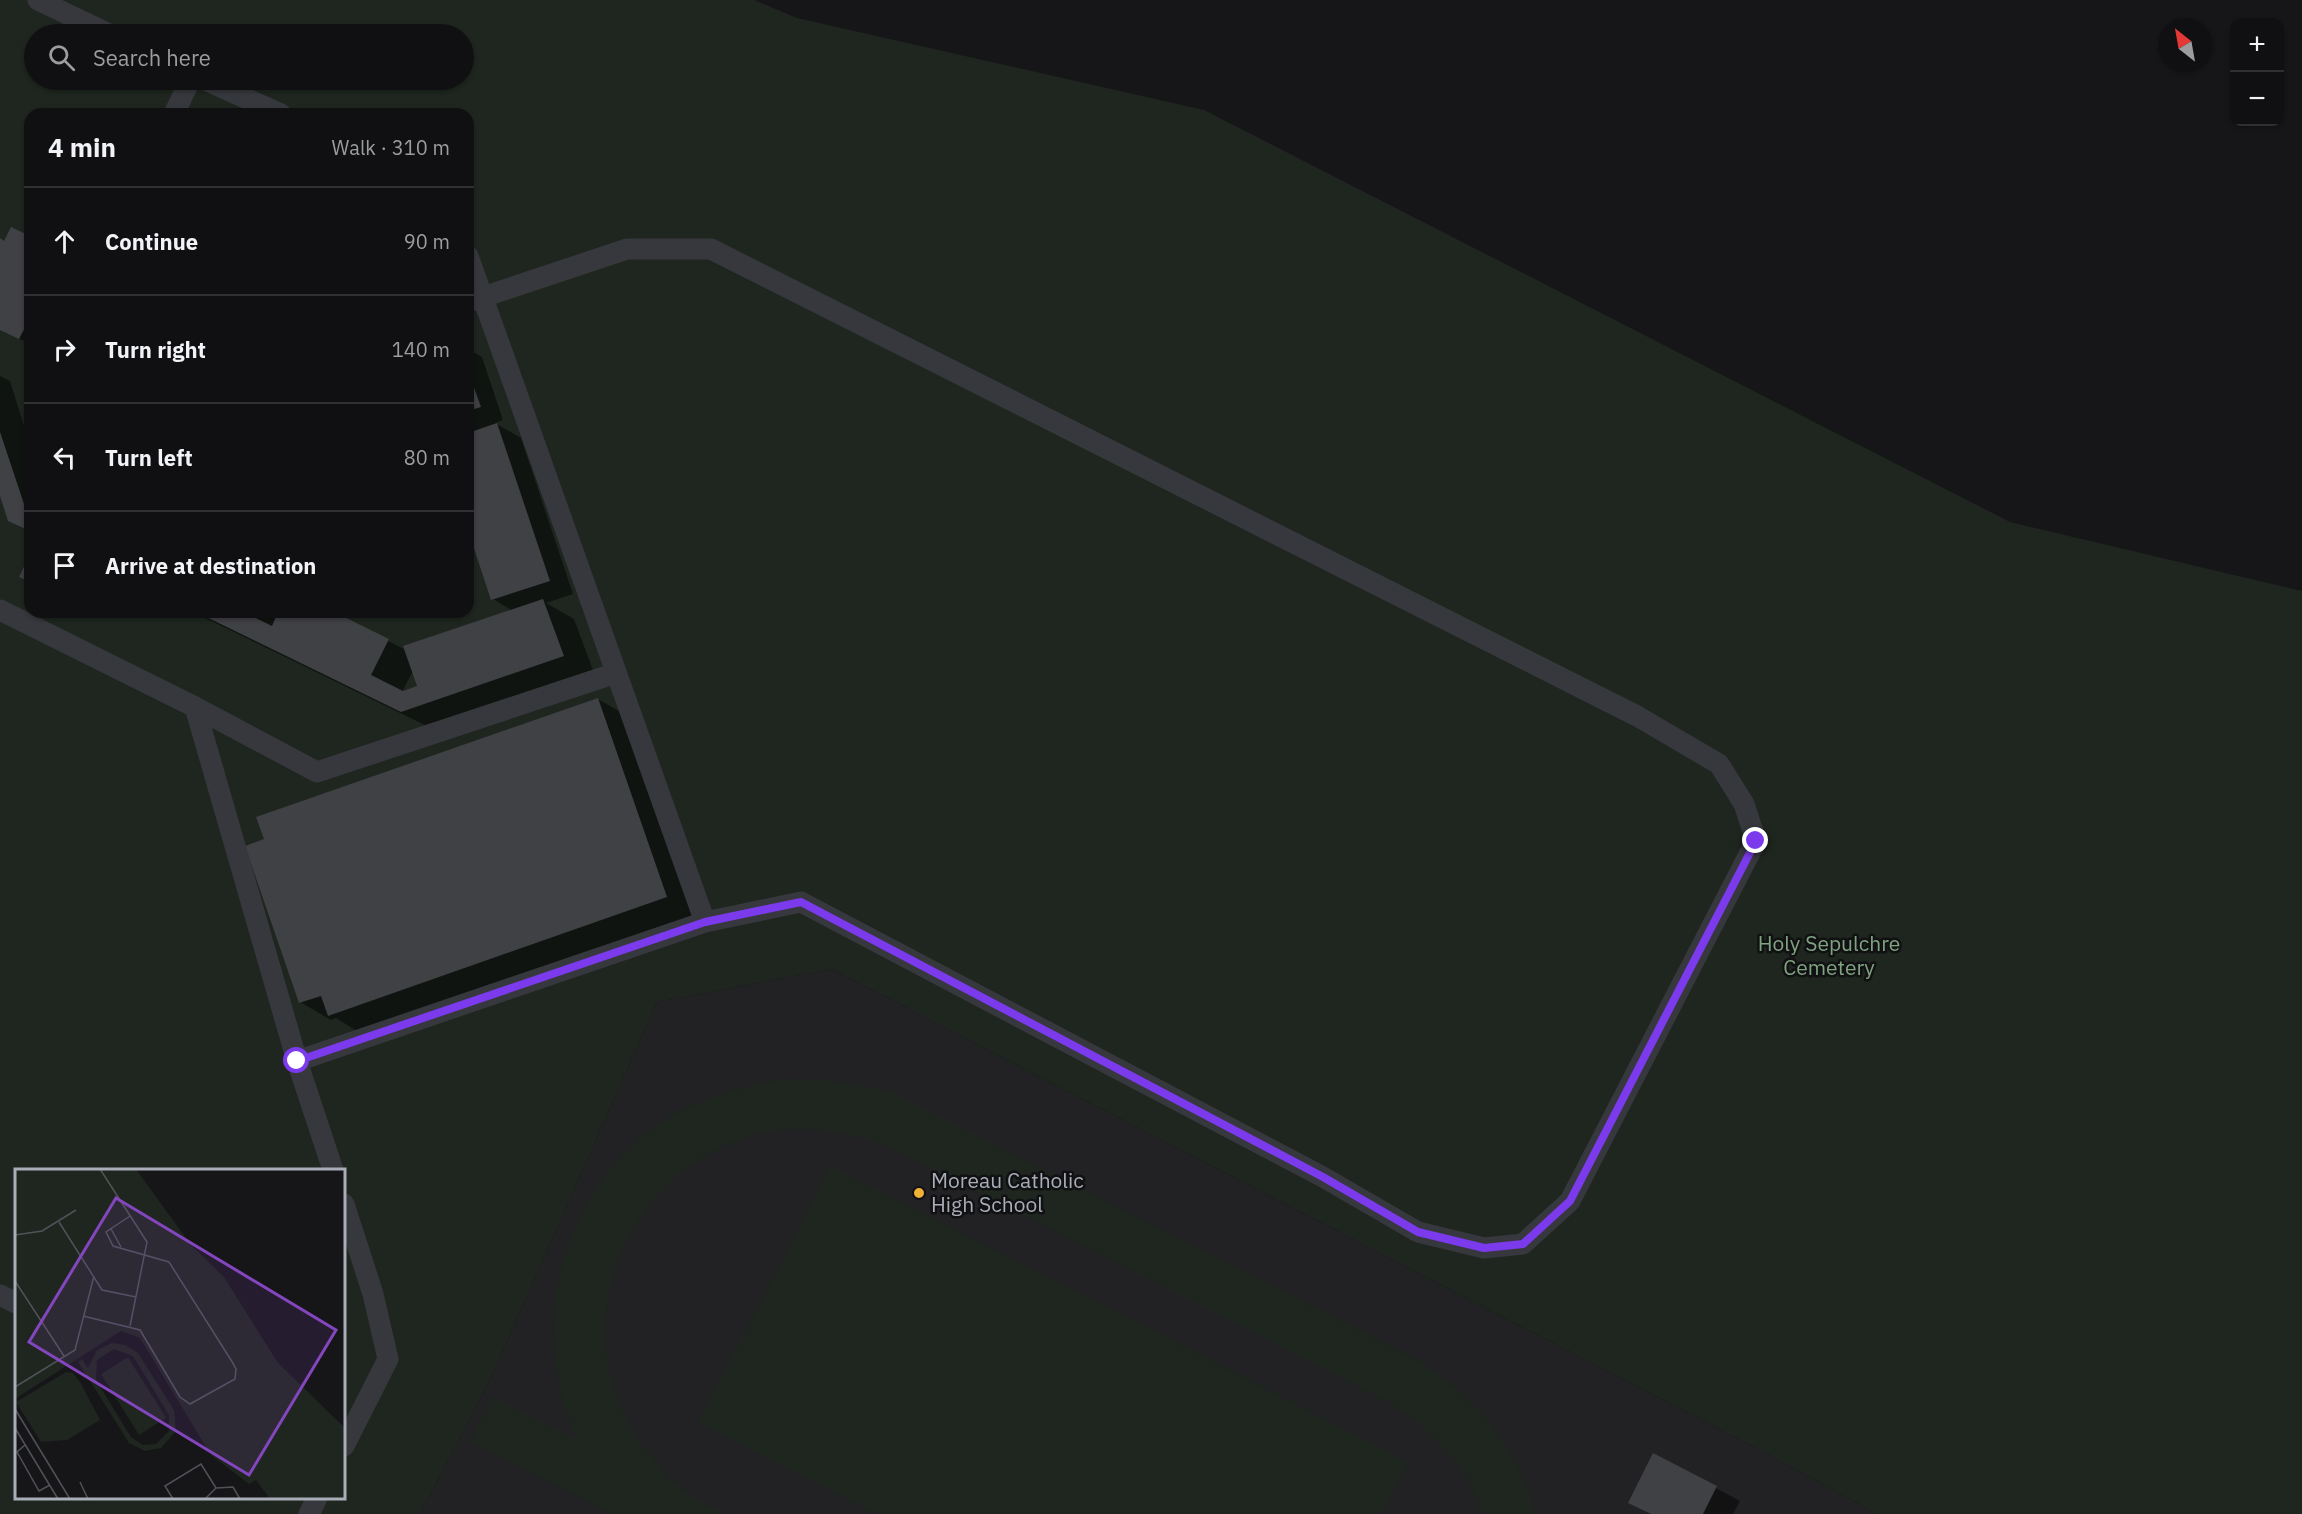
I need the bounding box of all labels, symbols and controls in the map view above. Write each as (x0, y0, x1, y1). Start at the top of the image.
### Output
north arrow (2158, 18, 2212, 72)
map controls (2230, 18, 2284, 126)
button: + (2230, 18, 2284, 72)
search box (24, 24, 474, 90)
icon: search (45, 41, 78, 74)
text: Search here (93, 43, 211, 72)
button: − (2230, 72, 2284, 126)
text: 4 min (48, 130, 116, 164)
text: Walk · 310 m (332, 134, 450, 161)
icon: ahead (48, 225, 81, 258)
text: Continue (105, 227, 198, 256)
text: 90 m (404, 228, 450, 255)
icon: right (48, 333, 81, 366)
text: Turn right (105, 335, 206, 364)
text: 140 m (392, 336, 450, 363)
icon: left (48, 441, 81, 474)
text: Turn left (105, 443, 193, 472)
text: 80 m (404, 444, 450, 471)
icon: arrive (48, 549, 81, 582)
text: Arrive at destination (105, 551, 316, 580)
route end (1742, 827, 1768, 853)
park label: Holy Sepulchre Cemetery (1758, 929, 1900, 981)
route start (283, 1047, 309, 1073)
place label: Moreau Catholic High School (931, 1166, 1084, 1218)
inset map (15, 1169, 345, 1499)
marker: Moreau Catholic High School (912, 1186, 926, 1200)

